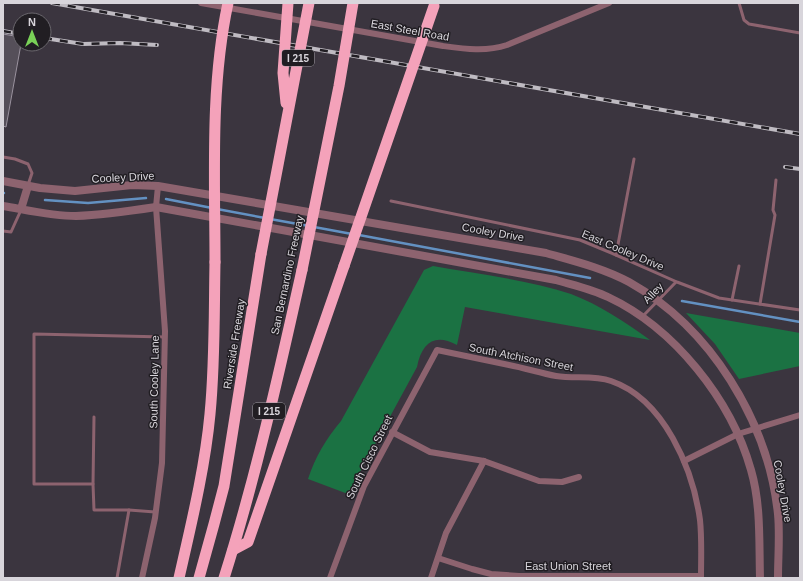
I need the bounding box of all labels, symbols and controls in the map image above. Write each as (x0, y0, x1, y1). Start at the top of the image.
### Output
north arrow (12, 12, 52, 52)
text: N (28, 16, 36, 28)
street label: East Steel Road (370, 17, 450, 43)
road number: I 215 (282, 50, 314, 66)
street label: Cooley Drive (91, 169, 155, 185)
street label: San Bernardino Freeway (268, 214, 306, 336)
street label: Cooley Drive (461, 221, 525, 243)
street label: East Cooley Drive (580, 227, 666, 273)
street label: Alley (640, 280, 666, 306)
street label: Riverside Freeway (221, 298, 247, 390)
street label: South Cooley Lane (147, 335, 161, 429)
street label: South Atchison Street (468, 341, 574, 373)
road number: I 215 (253, 403, 285, 419)
street label: South Cisco Street (344, 413, 394, 501)
street label: Cooley Drive (772, 459, 794, 523)
street label: East Union Street (525, 560, 611, 572)

